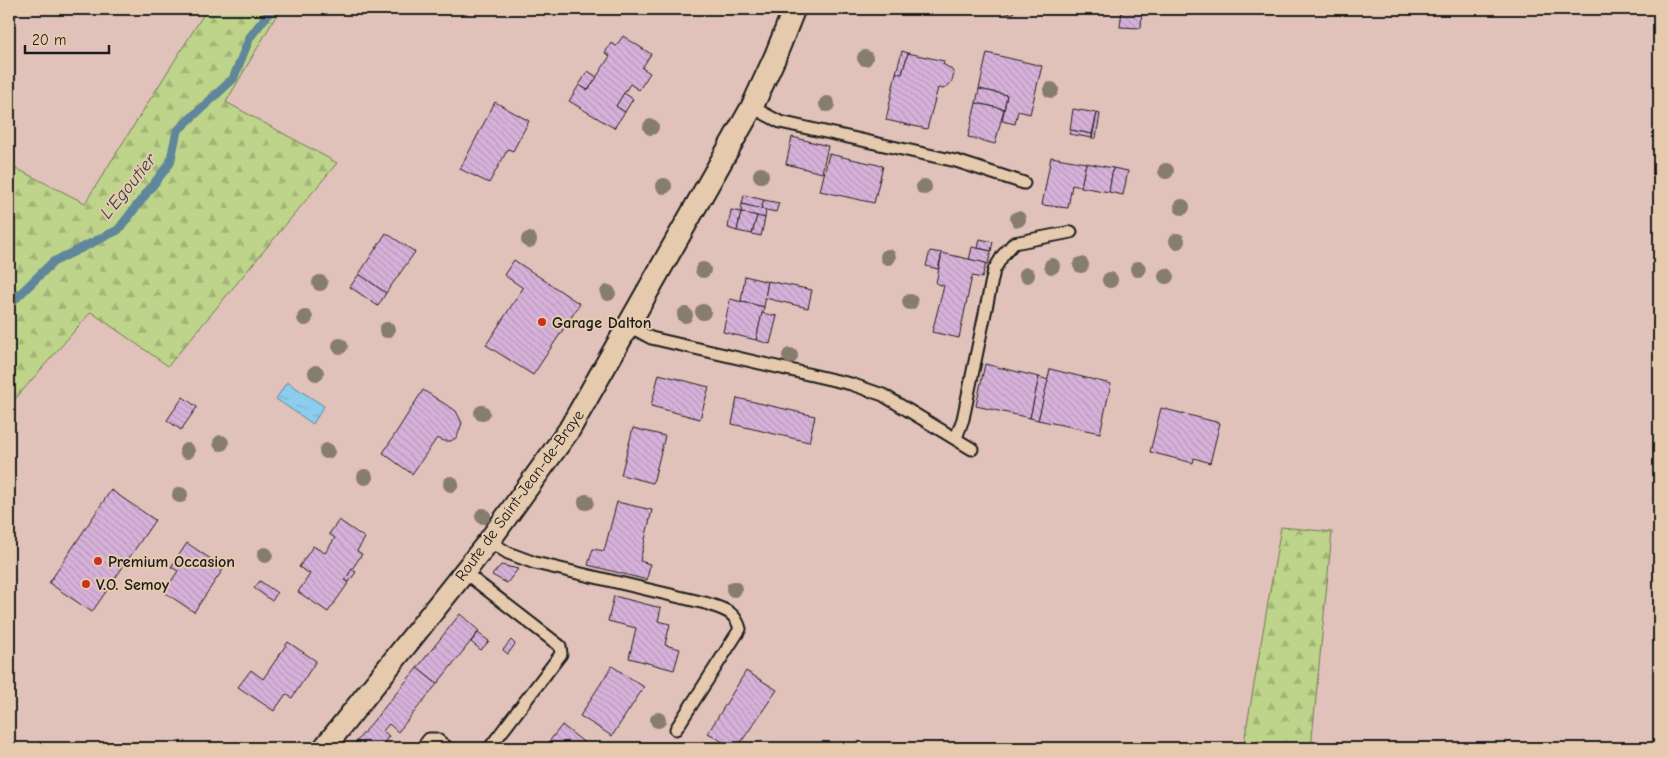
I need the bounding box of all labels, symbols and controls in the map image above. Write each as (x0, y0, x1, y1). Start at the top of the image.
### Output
scale bar (25, 22, 109, 54)
text: 20 m (32, 31, 66, 49)
water label: L'Egoutier (96, 149, 161, 223)
place label: Garage Dalton (552, 314, 652, 332)
marker: Garage Dalton (536, 316, 548, 328)
street label: Route de Saint-Jean-de-Braye (452, 407, 588, 585)
place label: Premium Occasion (108, 553, 235, 571)
marker: Premium Occasion (92, 555, 104, 567)
place label: V.O. Semoy (96, 576, 170, 594)
marker: V.O. Semoy (80, 578, 92, 590)

